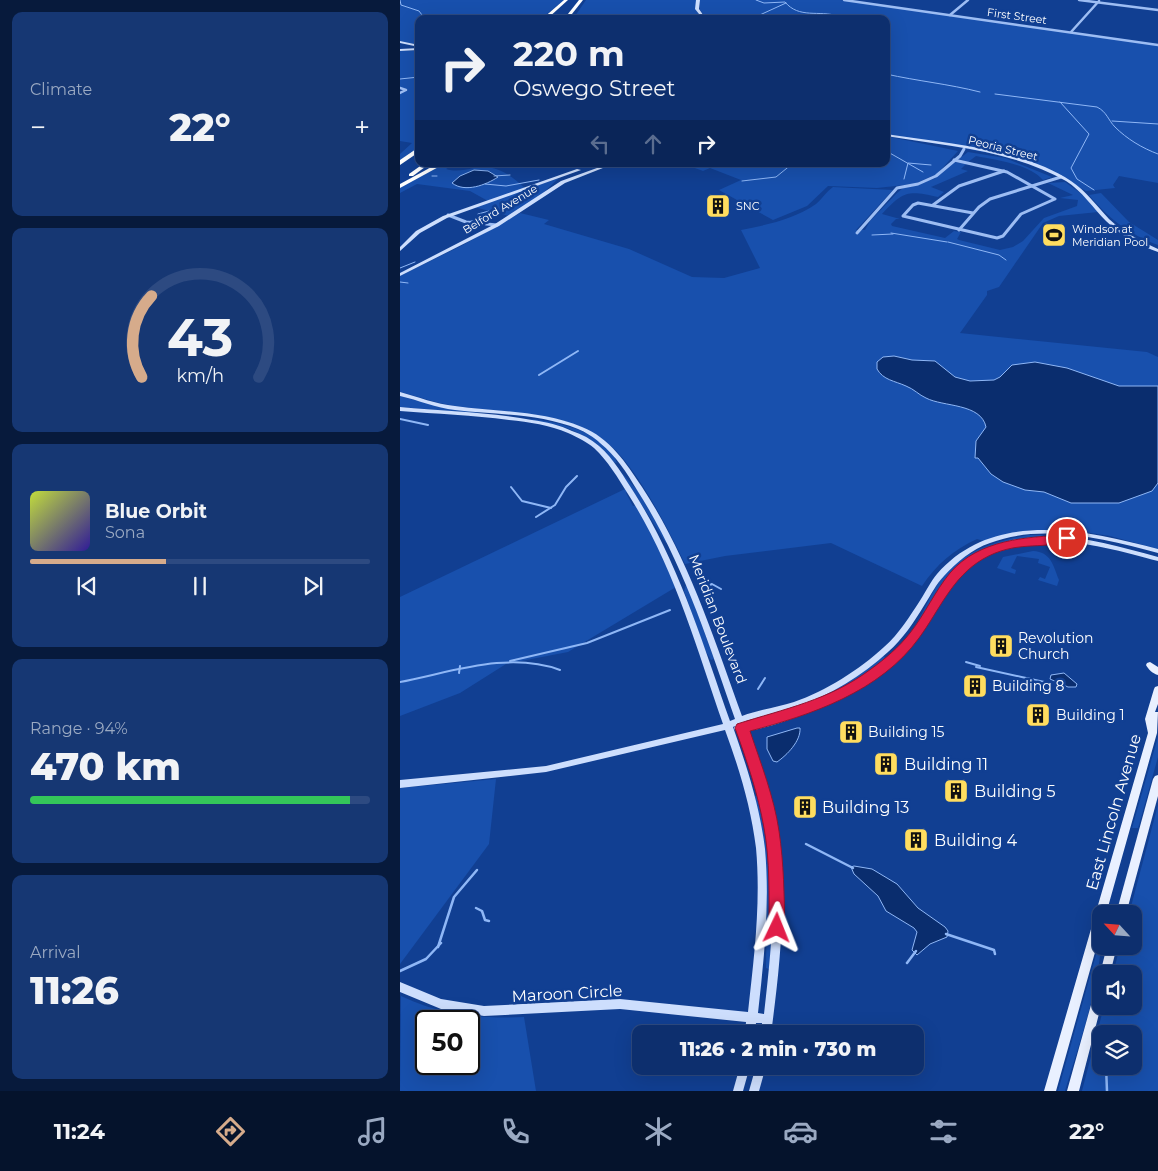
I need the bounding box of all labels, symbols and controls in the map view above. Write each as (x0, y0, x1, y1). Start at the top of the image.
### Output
street label: First Street (986, 5, 1048, 27)
text: 220 m (513, 32, 625, 75)
icon: right (430, 35, 495, 100)
text: Oswego Street (513, 75, 675, 102)
text: Climate (30, 80, 92, 99)
text: 22° (169, 104, 231, 151)
text: − (30, 110, 46, 144)
text: + (354, 110, 370, 144)
icon: left (586, 130, 614, 158)
icon: ahead (639, 130, 667, 158)
icon: right (692, 130, 720, 158)
street label: Peoria Street (967, 133, 1040, 164)
street label: Belford Avenue (460, 181, 540, 237)
building icon: SNC (705, 193, 731, 219)
place label: SNC (736, 199, 760, 213)
sports icon: Windsor at Meridian Pool (1041, 222, 1067, 248)
place label: Windsor at Meridian Pool (1072, 222, 1148, 249)
text: 43 (167, 306, 233, 369)
text: km/h (176, 365, 224, 386)
text: Blue Orbit (105, 500, 207, 523)
pin (1046, 517, 1088, 559)
text: Sona (105, 523, 145, 542)
icon: arrive (1053, 524, 1081, 552)
street label: Meridian Boulevard (685, 552, 751, 686)
icon: previous (73, 572, 101, 600)
icon: pause (186, 572, 214, 600)
icon: next (299, 572, 327, 600)
place label: Revolution Church (1018, 629, 1093, 663)
building icon: Revolution Church (988, 633, 1014, 659)
building icon: Building 8 (962, 673, 988, 699)
place label: Building 8 (992, 677, 1064, 695)
building icon: Building 1 (1025, 702, 1051, 728)
place label: Building 1 (1056, 706, 1125, 724)
text: Range · 94% (30, 719, 128, 738)
building icon: Building 15 (838, 719, 864, 745)
place label: Building 15 (868, 723, 945, 741)
street label: East Lincoln Avenue (1082, 732, 1145, 892)
text: 470 km (30, 743, 181, 790)
building icon: Building 11 (873, 751, 899, 777)
place label: Building 11 (904, 755, 988, 774)
building icon: Building 5 (943, 778, 969, 804)
place label: Building 5 (974, 782, 1056, 801)
building icon: Building 13 (792, 794, 818, 820)
place label: Building 13 (822, 798, 909, 817)
building icon: Building 4 (903, 827, 929, 853)
place label: Building 4 (934, 831, 1018, 850)
position arrow (750, 901, 802, 953)
north arrow (1092, 905, 1142, 955)
map controls (1092, 905, 1142, 1075)
text: Arrival (30, 943, 80, 962)
button: sound (1092, 965, 1142, 1015)
text: 11:26 (30, 967, 119, 1014)
street label: Maroon Circle (511, 981, 623, 1006)
speed limit sign: 50 (415, 1010, 480, 1075)
button: layers (1092, 1025, 1142, 1075)
text: 11:26 · 2 min · 730 m (680, 1038, 876, 1061)
icon: directions (213, 1114, 248, 1149)
icon: music (355, 1114, 390, 1149)
icon: phone (498, 1114, 533, 1149)
icon: climate (641, 1114, 676, 1149)
icon: car (783, 1114, 818, 1149)
icon: filters (926, 1114, 961, 1149)
text: 11:24 (54, 1118, 105, 1145)
text: 22° (1069, 1118, 1104, 1145)

